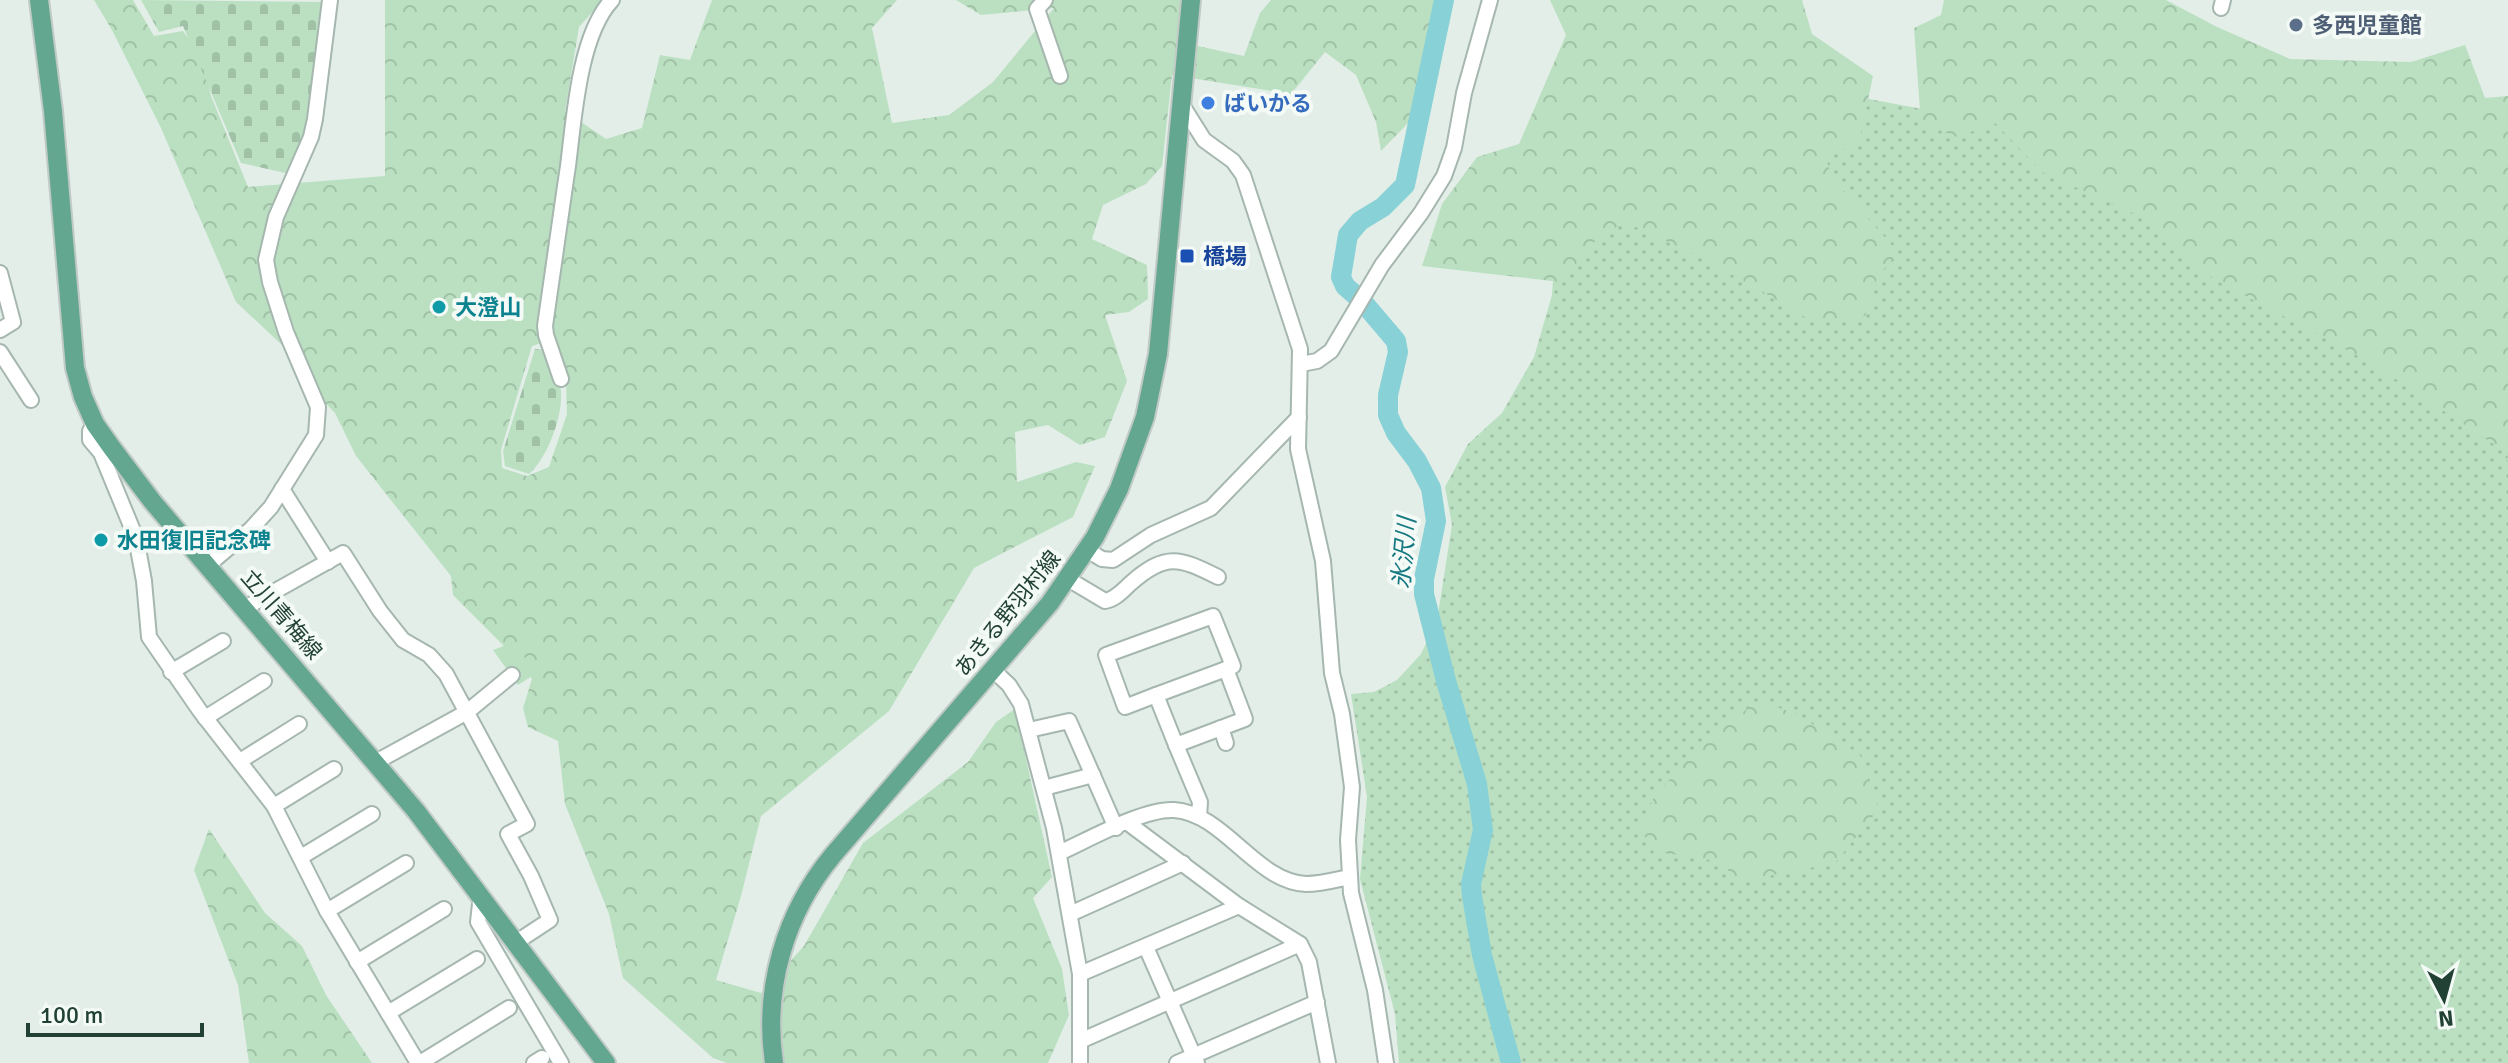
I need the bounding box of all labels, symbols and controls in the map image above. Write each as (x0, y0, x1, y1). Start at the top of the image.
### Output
place label: 多西児童館 (2312, 12, 2422, 39)
marker: 多西児童館 (2287, 16, 2305, 34)
place label: ばいかる (1224, 90, 1312, 117)
marker: ばいかる (1199, 94, 1217, 112)
place label: 橋場 (1203, 243, 1247, 270)
marker: 橋場 (1178, 247, 1196, 265)
place label: 大澄山 (455, 294, 521, 321)
marker: 大澄山 (430, 298, 448, 316)
water label: 氷沢川 (1386, 513, 1422, 590)
place label: 水田復旧記念碑 (117, 527, 271, 554)
marker: 水田復旧記念碑 (92, 531, 110, 549)
street label: あきる野羽村線 (949, 545, 1066, 681)
street label: 立川青梅線 (235, 564, 328, 665)
north arrow (2404, 959, 2484, 1039)
scale bar (28, 987, 202, 1037)
text: 100 m (40, 1000, 103, 1030)
text: N (2437, 1004, 2455, 1033)

